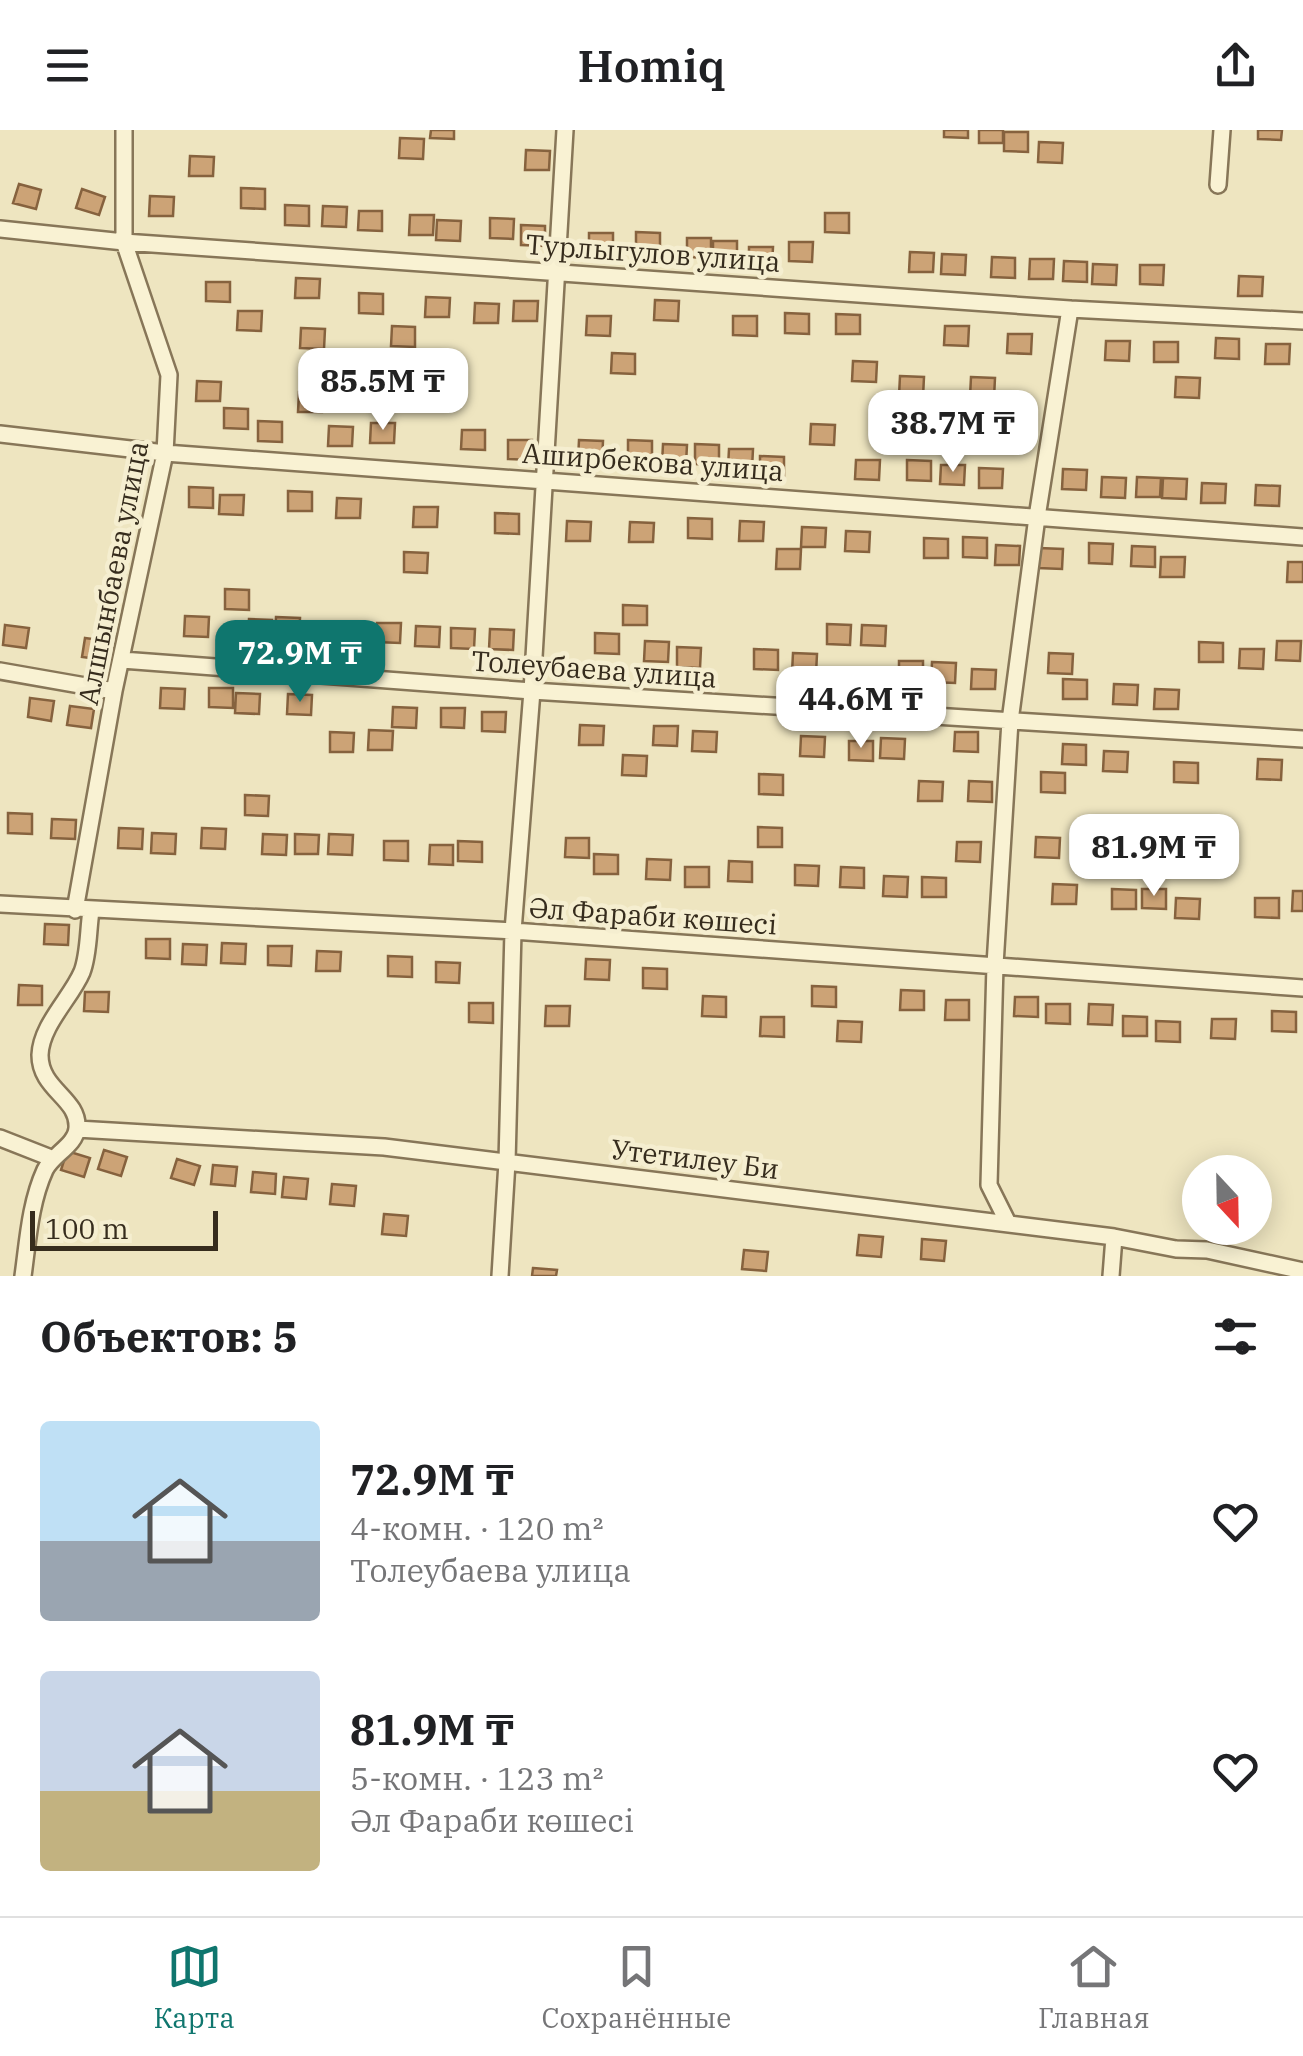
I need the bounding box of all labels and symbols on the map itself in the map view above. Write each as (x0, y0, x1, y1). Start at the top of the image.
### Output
street label: Турлыгулов улица (524, 225, 782, 280)
pin: 85.5M ₸ (291, 348, 475, 433)
pin: 38.7M ₸ (861, 390, 1045, 475)
street label: Аширбекова улица (521, 434, 785, 489)
street label: Алшынбаева улица (69, 438, 156, 708)
pin: 72.9M ₸ (208, 620, 392, 705)
street label: Толеубаева улица (470, 641, 718, 696)
pin: 44.6M ₸ (769, 666, 953, 751)
pin: 81.9M ₸ (1062, 814, 1246, 899)
street label: Әл Фараби көшесі (528, 888, 778, 943)
street label: Утетилеу Би (609, 1130, 781, 1187)
north arrow (1182, 1155, 1272, 1245)
scale bar (30, 1206, 218, 1250)

